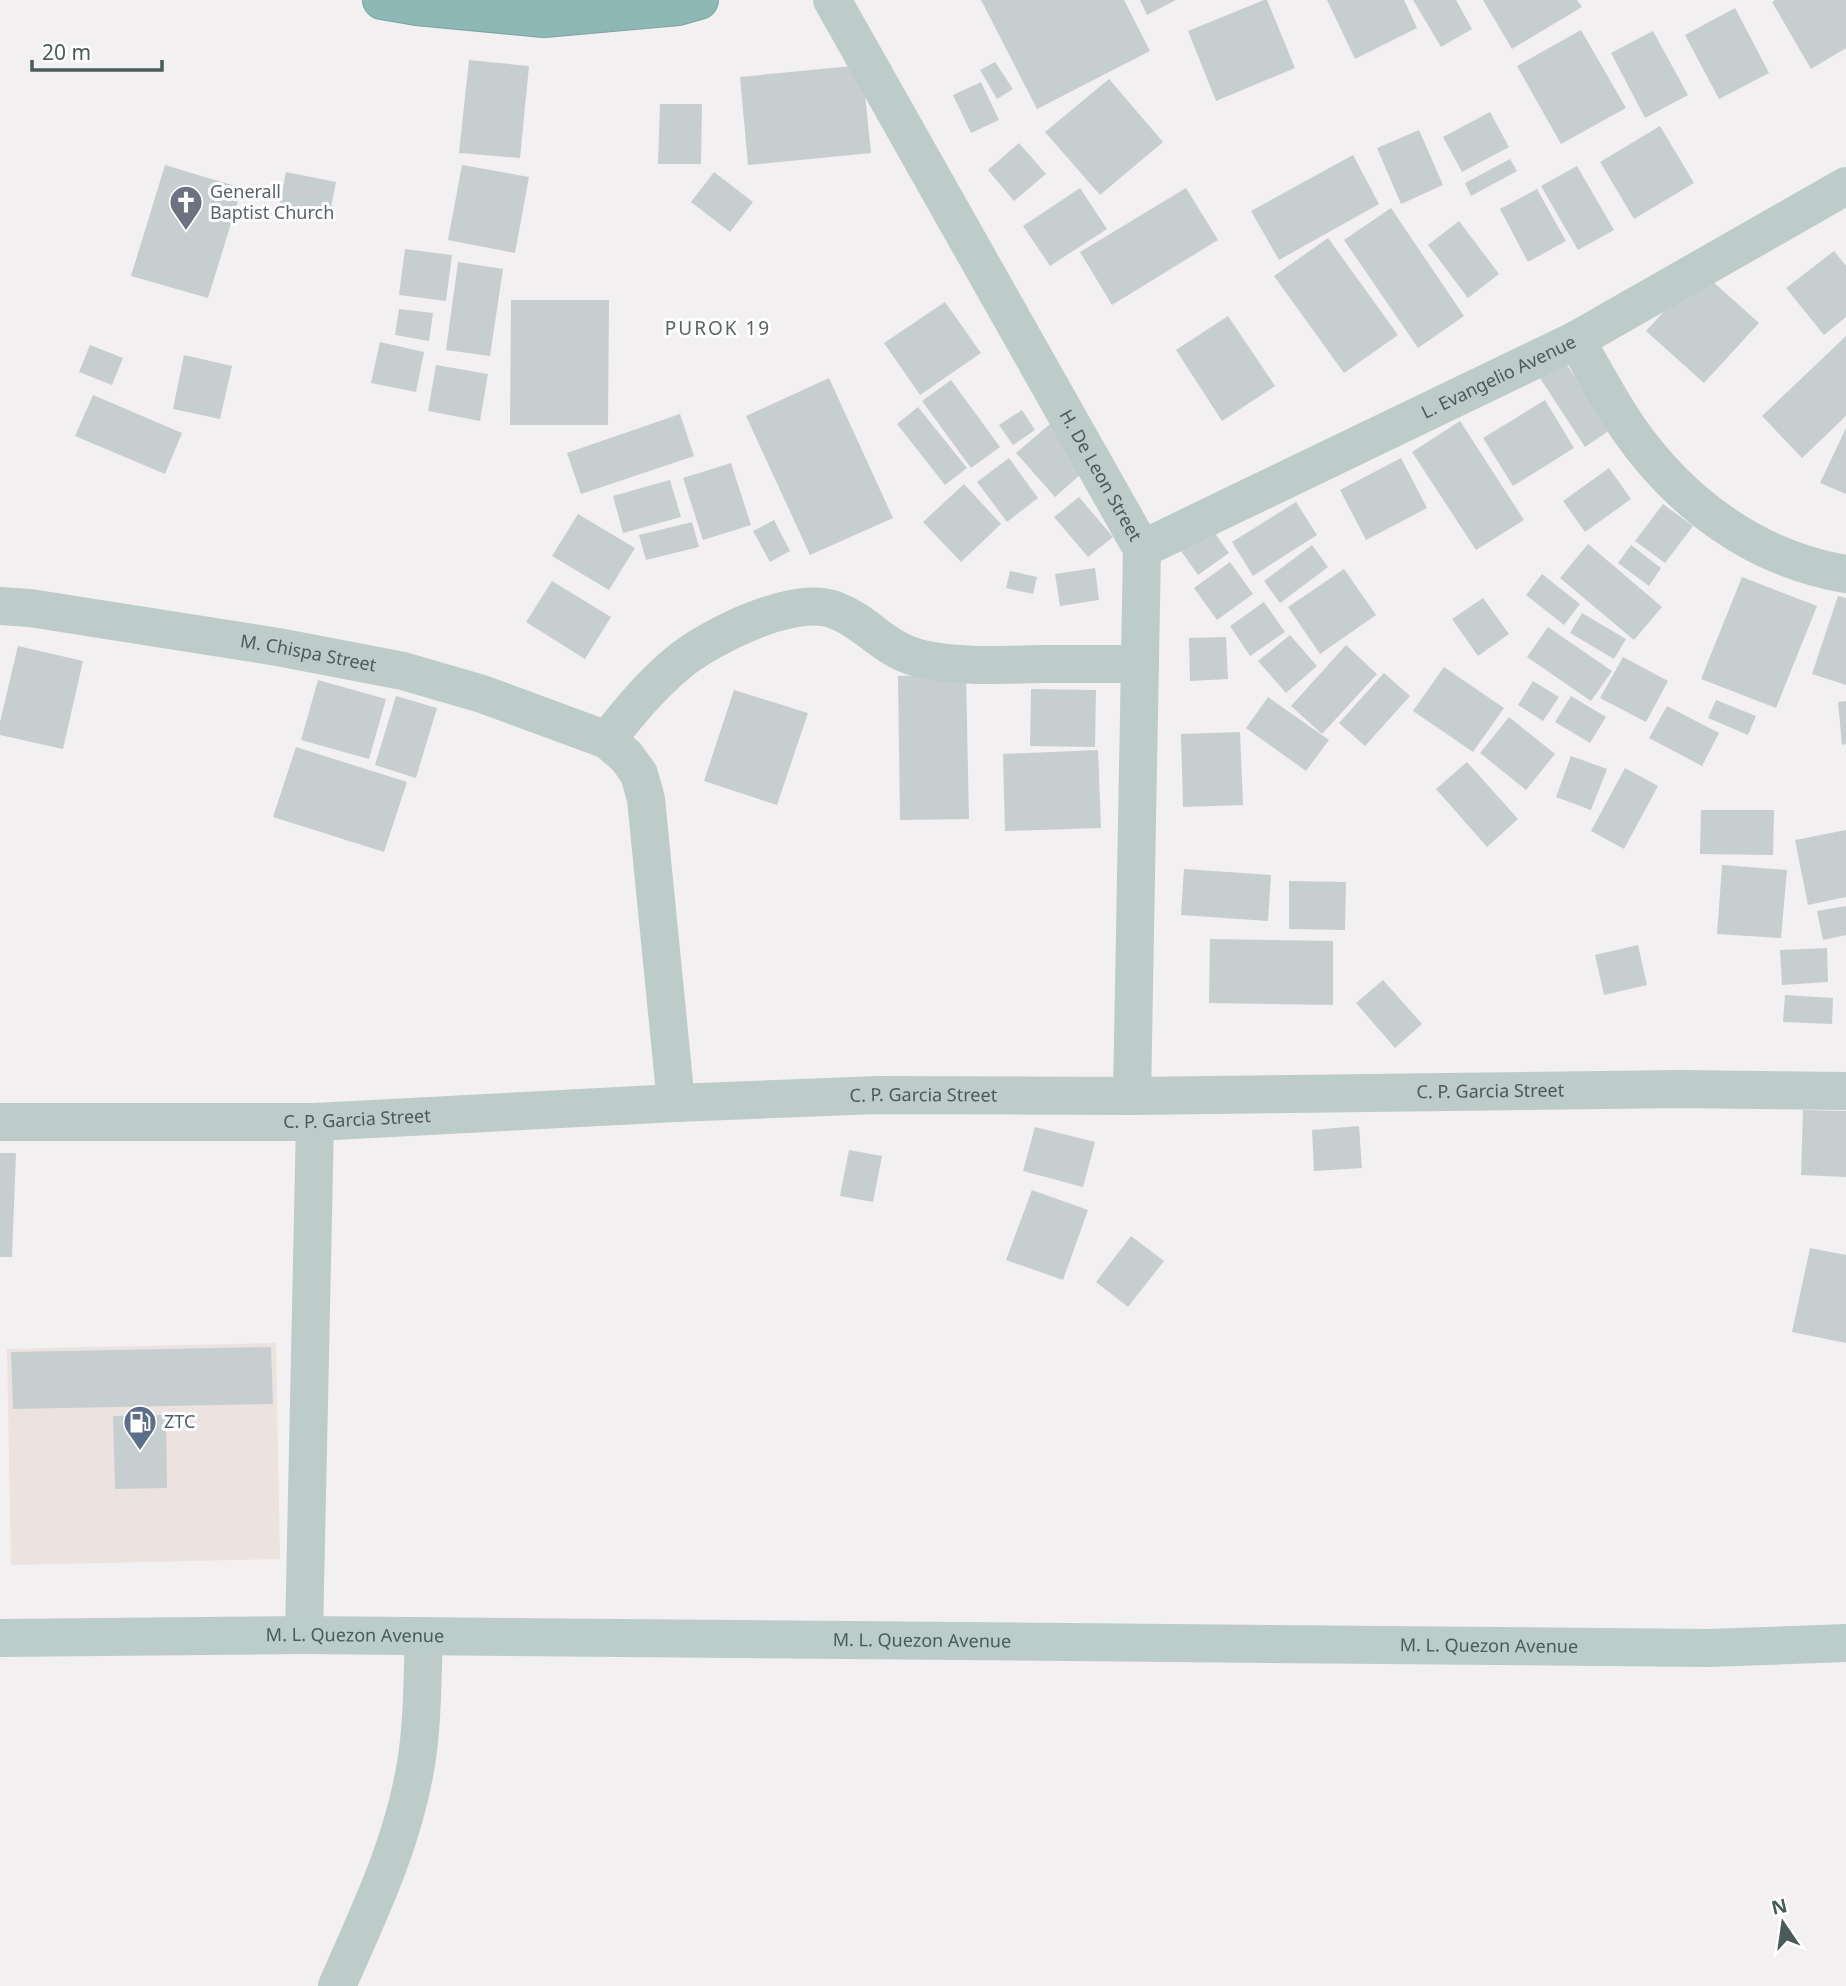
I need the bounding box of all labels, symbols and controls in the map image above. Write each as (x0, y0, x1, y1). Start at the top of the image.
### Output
scale bar (32, 28, 161, 72)
text: 20 m (42, 38, 91, 66)
place label: Generall Baptist Church (210, 179, 334, 224)
church icon: Generall Baptist Church (167, 183, 205, 232)
district label: PUROK 19 (665, 315, 771, 341)
street label: L. Evangelio Avenue (1417, 329, 1580, 424)
street label: H. De Leon Street (1055, 405, 1148, 545)
street label: M. Chispa Street (239, 628, 379, 677)
street label: C. P. Garcia Street (1416, 1077, 1565, 1103)
street label: C. P. Garcia Street (849, 1082, 998, 1107)
street label: C. P. Garcia Street (283, 1103, 432, 1133)
fuel station icon: ZTC (121, 1403, 159, 1452)
place label: ZTC (164, 1409, 195, 1433)
street label: M. L. Quezon Avenue (266, 1622, 444, 1647)
street label: M. L. Quezon Avenue (833, 1627, 1011, 1653)
street label: M. L. Quezon Avenue (1400, 1632, 1578, 1658)
north arrow (1748, 1888, 1818, 1958)
text: N (1769, 1892, 1790, 1921)

